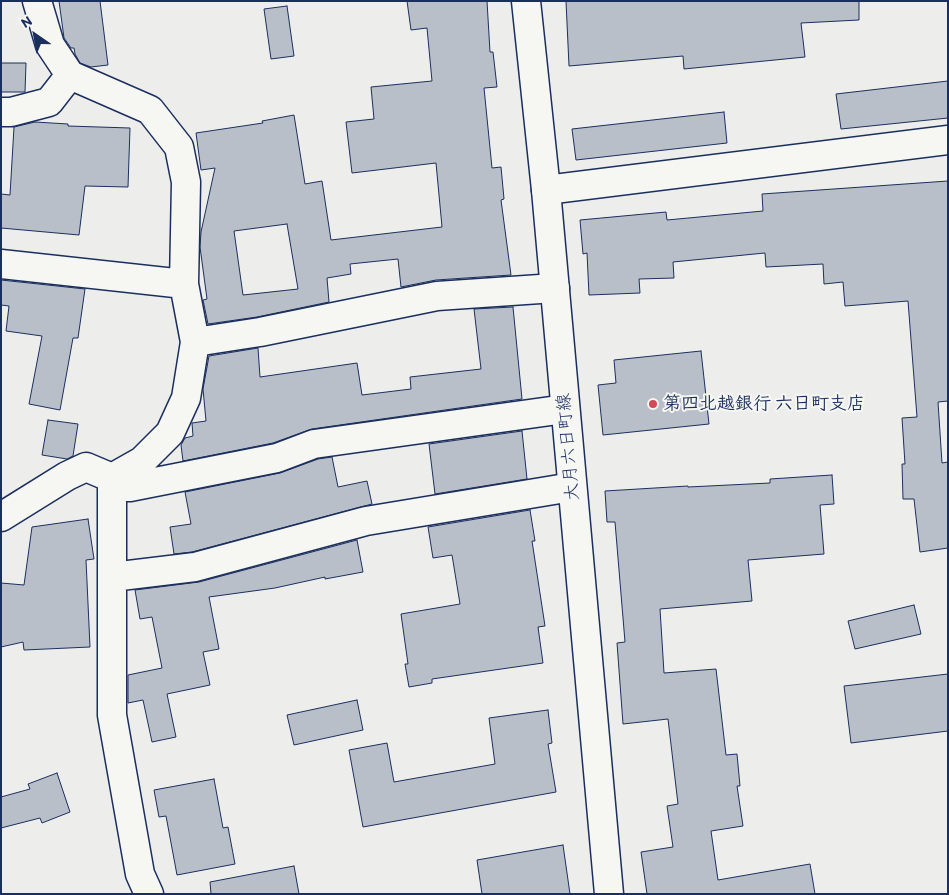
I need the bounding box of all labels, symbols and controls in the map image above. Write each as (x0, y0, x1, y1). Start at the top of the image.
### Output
north arrow (10, 10, 60, 60)
text: N (18, 12, 35, 32)
street label: 大月六日町線 (554, 392, 584, 502)
place label: 第四北越銀行 六日町支店 (663, 393, 865, 415)
marker: 第四北越銀行 六日町支店 (647, 398, 659, 410)

